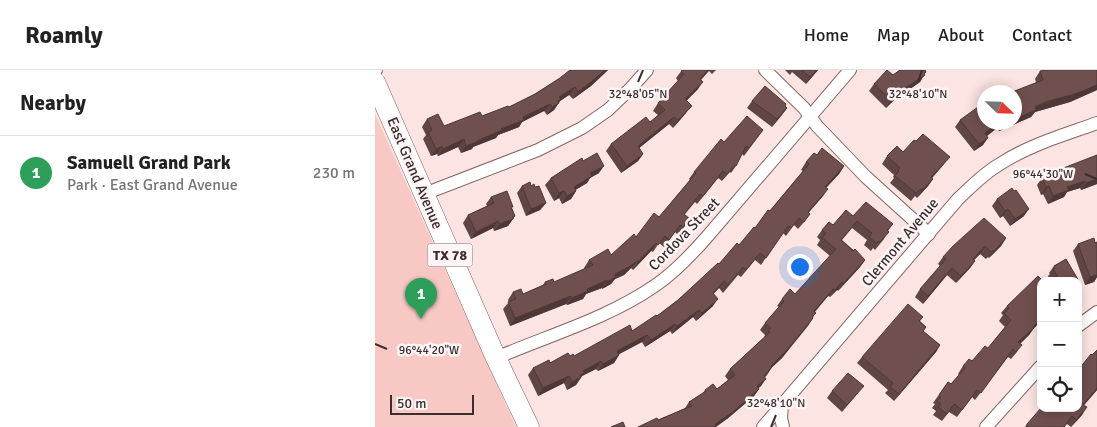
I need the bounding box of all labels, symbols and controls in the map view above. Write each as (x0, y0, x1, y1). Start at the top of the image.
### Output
text: Roamly (25, 20, 103, 50)
text: Home (804, 24, 849, 46)
text: Map (877, 24, 910, 46)
text: About (938, 24, 984, 46)
text: Contact (1012, 24, 1072, 46)
north arrow (977, 85, 1022, 130)
text: 32°48'05"N (609, 87, 667, 102)
text: 32°48'10"N (889, 87, 947, 102)
text: Nearby (20, 90, 86, 116)
street label: East Grand Avenue (383, 114, 447, 232)
text: Samuell Grand Park (67, 151, 231, 175)
text: 1 (32, 163, 40, 183)
text: 230 m (313, 163, 355, 183)
text: 96°44'30"W (1013, 167, 1073, 182)
text: Park · East Grand Avenue (67, 175, 238, 195)
street label: Cordova Street (645, 194, 723, 274)
street label: Clermont Avenue (858, 194, 942, 290)
road number: TX 78 (427, 244, 473, 266)
your location (787, 254, 813, 280)
map controls (1037, 277, 1082, 412)
button: + (1037, 277, 1082, 322)
pin: 1 (405, 278, 437, 319)
button: − (1037, 322, 1082, 367)
text: 96°44'20"W (399, 343, 459, 358)
button: locate (1037, 367, 1082, 412)
scale bar (390, 392, 474, 415)
text: 50 m (397, 395, 426, 412)
text: 32°48'10"N (747, 396, 805, 411)

